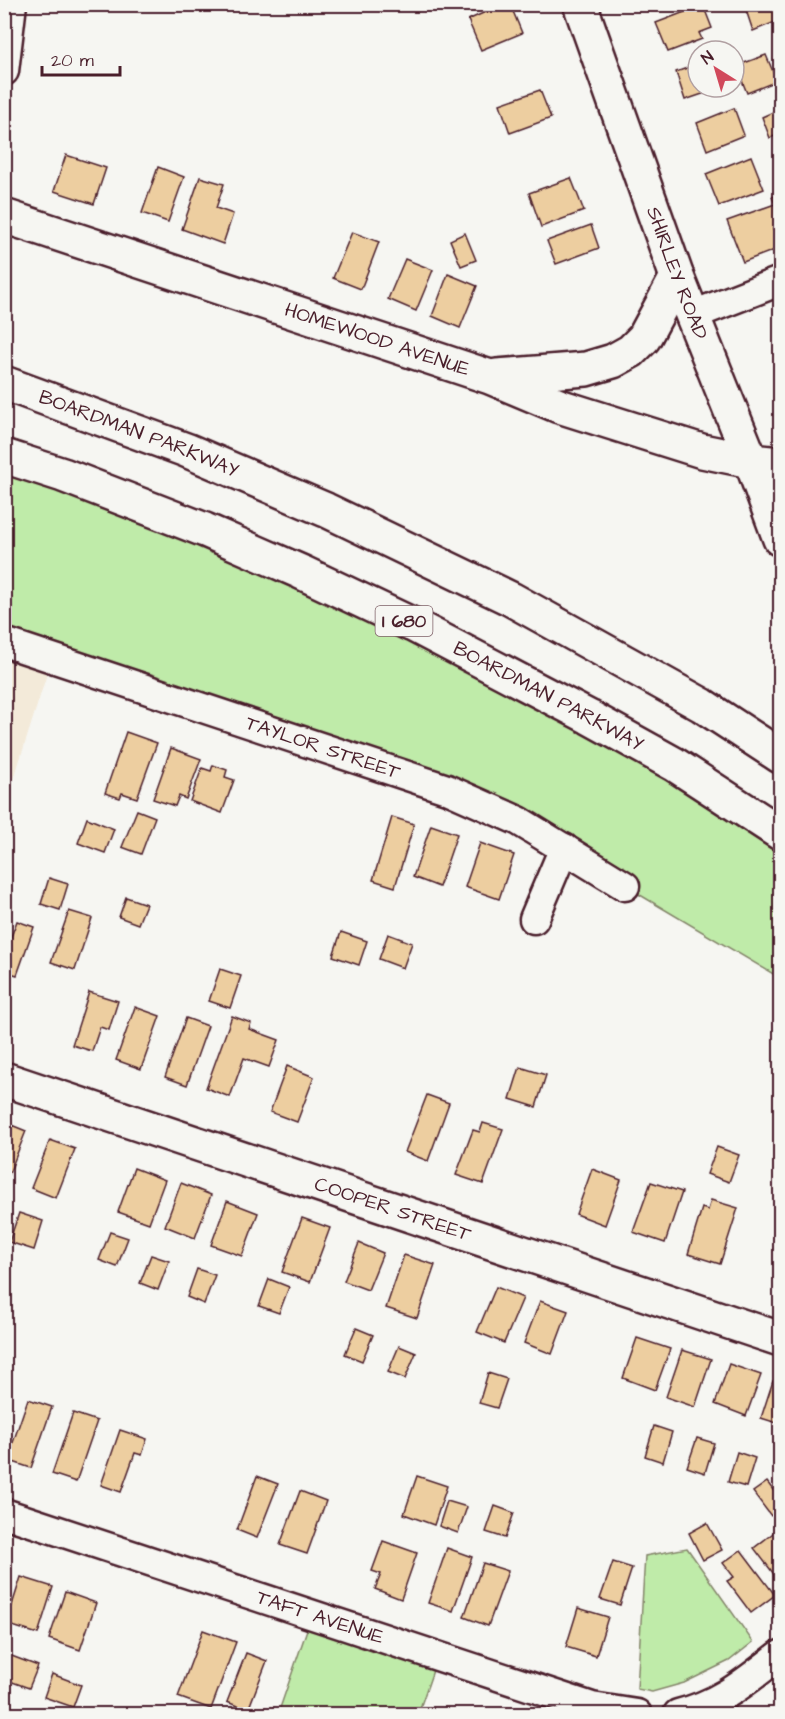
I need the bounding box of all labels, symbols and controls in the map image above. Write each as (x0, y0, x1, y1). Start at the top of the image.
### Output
scale bar (42, 39, 120, 77)
north arrow (686, 39, 746, 99)
text: N (697, 46, 718, 70)
text: 20 m (51, 48, 94, 73)
street label: SHIRLEY ROAD (639, 203, 715, 344)
street label: HOMEWOOD AVENUE (281, 296, 473, 383)
street label: BOARDMAN PARKWAY (35, 383, 243, 485)
road number: I 680 (376, 606, 432, 636)
street label: BOARDMAN PARKWAY (448, 634, 649, 759)
street label: TAYLOR STREET (242, 709, 404, 787)
street label: COOPER STREET (311, 1170, 475, 1249)
street label: TAFT AVENUE (253, 1583, 388, 1651)

